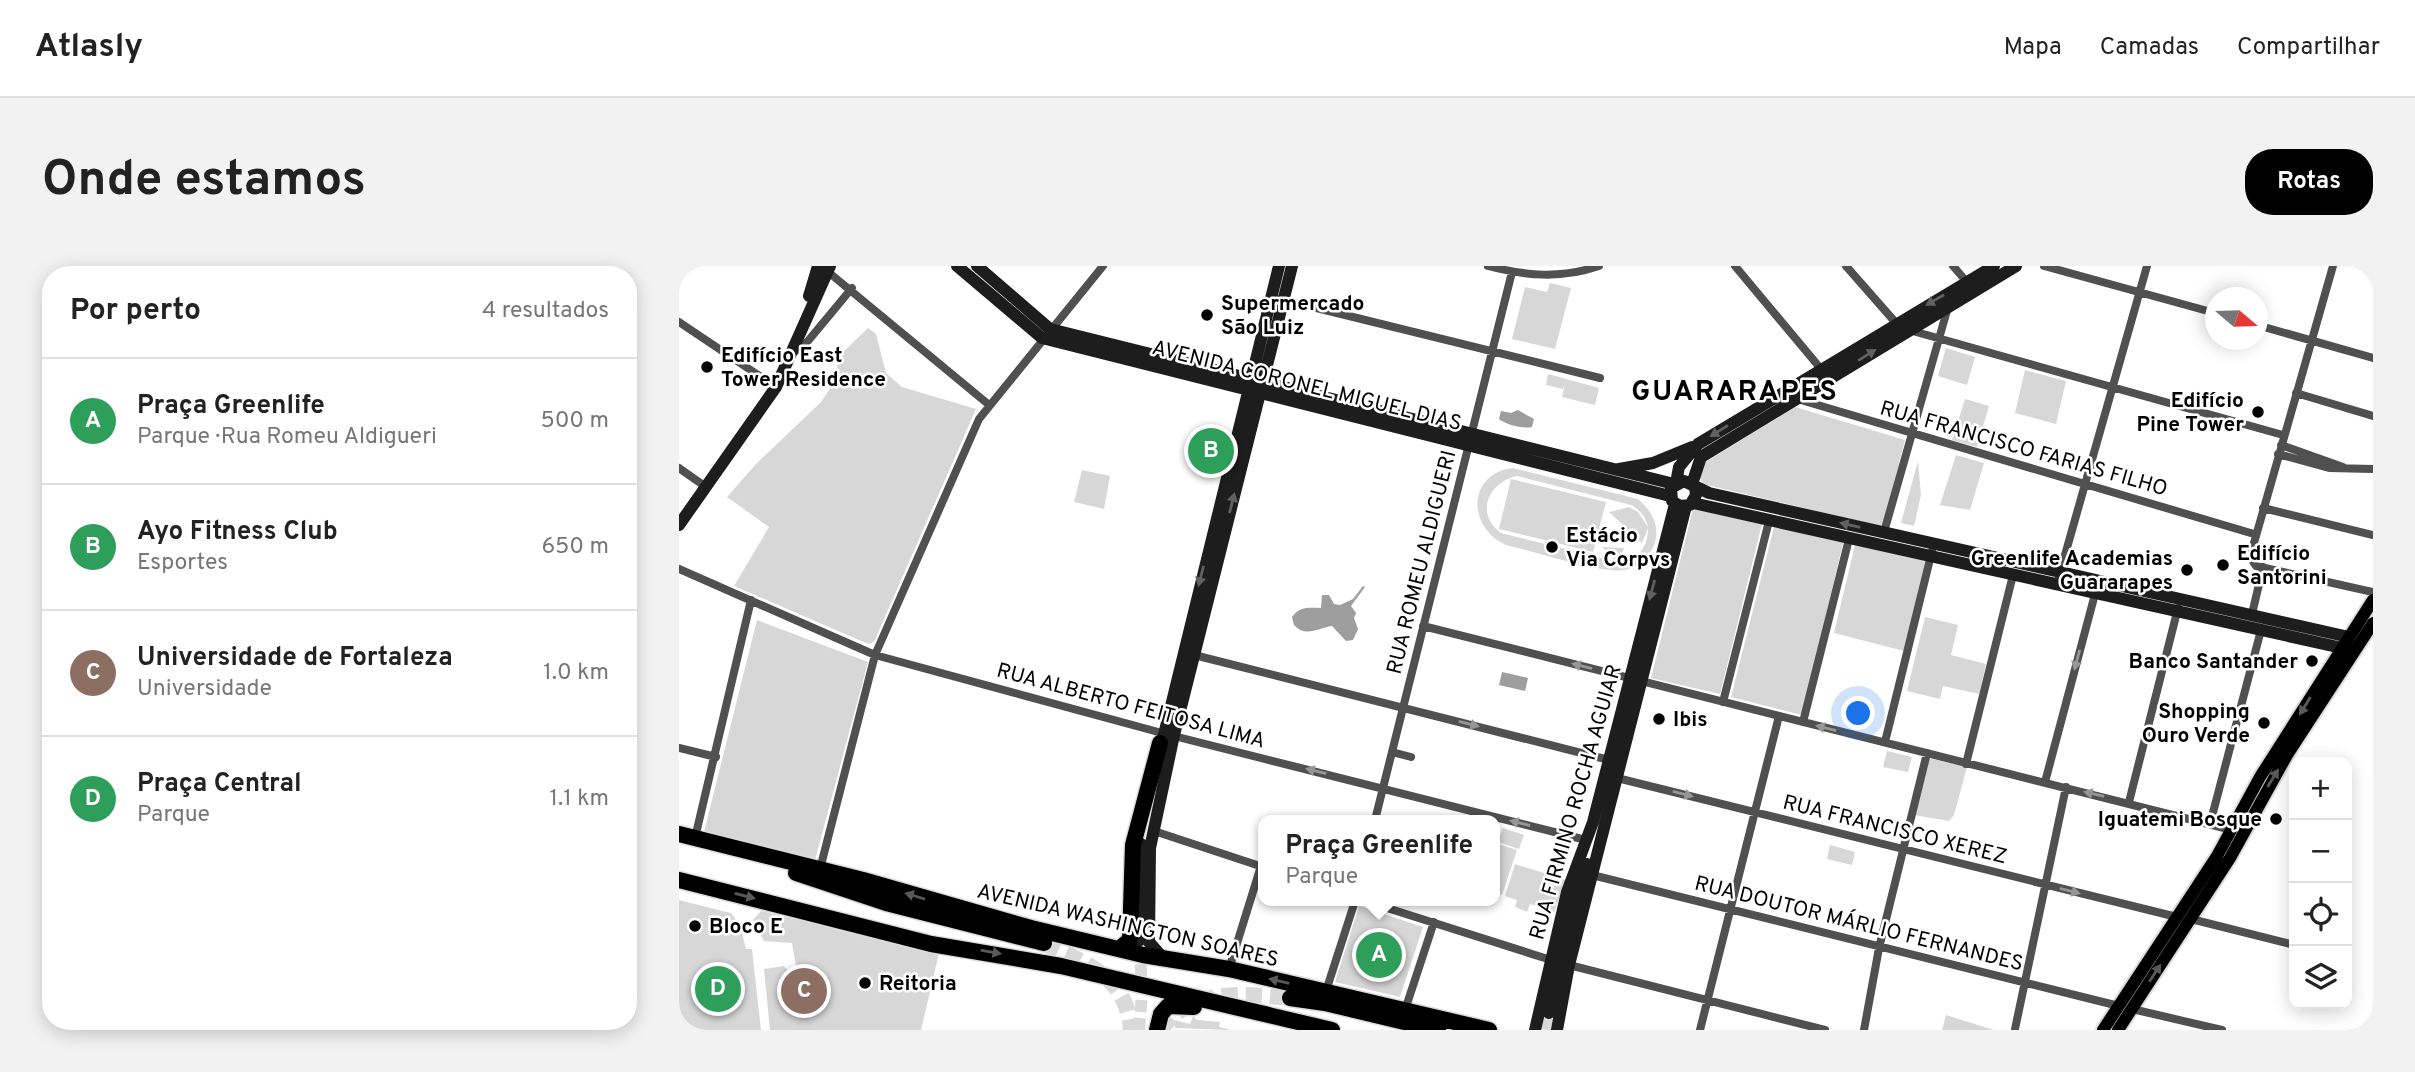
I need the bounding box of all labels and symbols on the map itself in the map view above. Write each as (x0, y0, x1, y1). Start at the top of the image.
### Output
north arrow (2205, 287, 2268, 350)
place label: Supermercado São Luiz (1221, 291, 1364, 342)
one-way arrow (1925, 294, 1944, 306)
marker: Supermercado São Luiz (1199, 307, 1215, 323)
street label: AVENIDA CORONEL MIGUEL DIAS (1149, 335, 1464, 438)
place label: Edifício East Tower Residence (721, 343, 886, 394)
one-way arrow (1857, 348, 1876, 361)
marker: Edifício East Tower Residence (699, 359, 715, 375)
district label: GUARARAPES (1631, 375, 1839, 411)
place label: Edifício Pine Tower (2136, 388, 2244, 439)
street label: RUA FRANCISCO FARIAS FILHO (1877, 395, 2171, 503)
marker: Edifício Pine Tower (2250, 404, 2266, 420)
pin: B (1188, 425, 1234, 477)
one-way arrow (1710, 425, 1729, 438)
street label: RUA ROMEU ALDIGUERI (1382, 448, 1463, 677)
one-way arrow (1227, 492, 1238, 514)
one-way arrow (1839, 519, 1861, 530)
place label: Estácio Via Corpvs (1566, 523, 1670, 574)
marker: Estácio Via Corpvs (1544, 539, 1560, 555)
place label: Edifício Santorini (2237, 541, 2327, 592)
place label: Greenlife Academias Guararapes (1971, 546, 2173, 597)
marker: Edifício Santorini (2215, 557, 2231, 573)
marker: Greenlife Academias Guararapes (2179, 562, 2195, 578)
one-way arrow (1195, 565, 1206, 587)
one-way arrow (1646, 579, 1657, 601)
one-way arrow (2071, 649, 2082, 671)
place label: Banco Santander (2129, 649, 2298, 676)
marker: Banco Santander (2304, 653, 2320, 669)
street label: RUA ALBERTO FEITOSA LIMA (993, 658, 1268, 755)
one-way arrow (1571, 660, 1593, 671)
street label: RUA FIRMINO ROCHA AGUIAR (1524, 662, 1629, 943)
your location (1841, 696, 1875, 730)
one-way arrow (2298, 696, 2311, 715)
place label: Shopping Ouro Verde (2142, 699, 2250, 750)
place label: Ibis (1673, 707, 1708, 734)
marker: Ibis (1651, 711, 1667, 727)
marker: Shopping Ouro Verde (2256, 715, 2272, 731)
one-way arrow (1458, 719, 1480, 730)
one-way arrow (1815, 722, 1837, 733)
one-way arrow (1305, 765, 1327, 776)
one-way arrow (2267, 769, 2279, 788)
one-way arrow (2083, 788, 2105, 799)
one-way arrow (1672, 789, 1694, 800)
street label: RUA FRANCISCO XEREZ (1780, 790, 2009, 871)
place label: Iguatemi Bosque (2098, 807, 2262, 834)
marker: Iguatemi Bosque (2268, 811, 2284, 827)
one-way arrow (1509, 817, 1531, 828)
street label: RUA DOUTOR MÁRLIO FERNANDES (1691, 870, 2026, 978)
street label: AVENIDA WASHINGTON SOARES (974, 879, 1281, 974)
one-way arrow (2059, 886, 2081, 897)
one-way arrow (904, 890, 925, 901)
one-way arrow (734, 891, 756, 902)
place label: Bloco E (709, 914, 783, 941)
marker: Bloco E (687, 918, 703, 934)
pin: A (1356, 929, 1402, 981)
one-way arrow (980, 947, 1002, 958)
pin: D (695, 963, 741, 1015)
one-way arrow (2149, 963, 2162, 983)
pin: C (781, 965, 827, 1017)
place label: Reitoria (879, 971, 957, 998)
marker: Reitoria (857, 975, 873, 991)
one-way arrow (1268, 975, 1290, 986)

